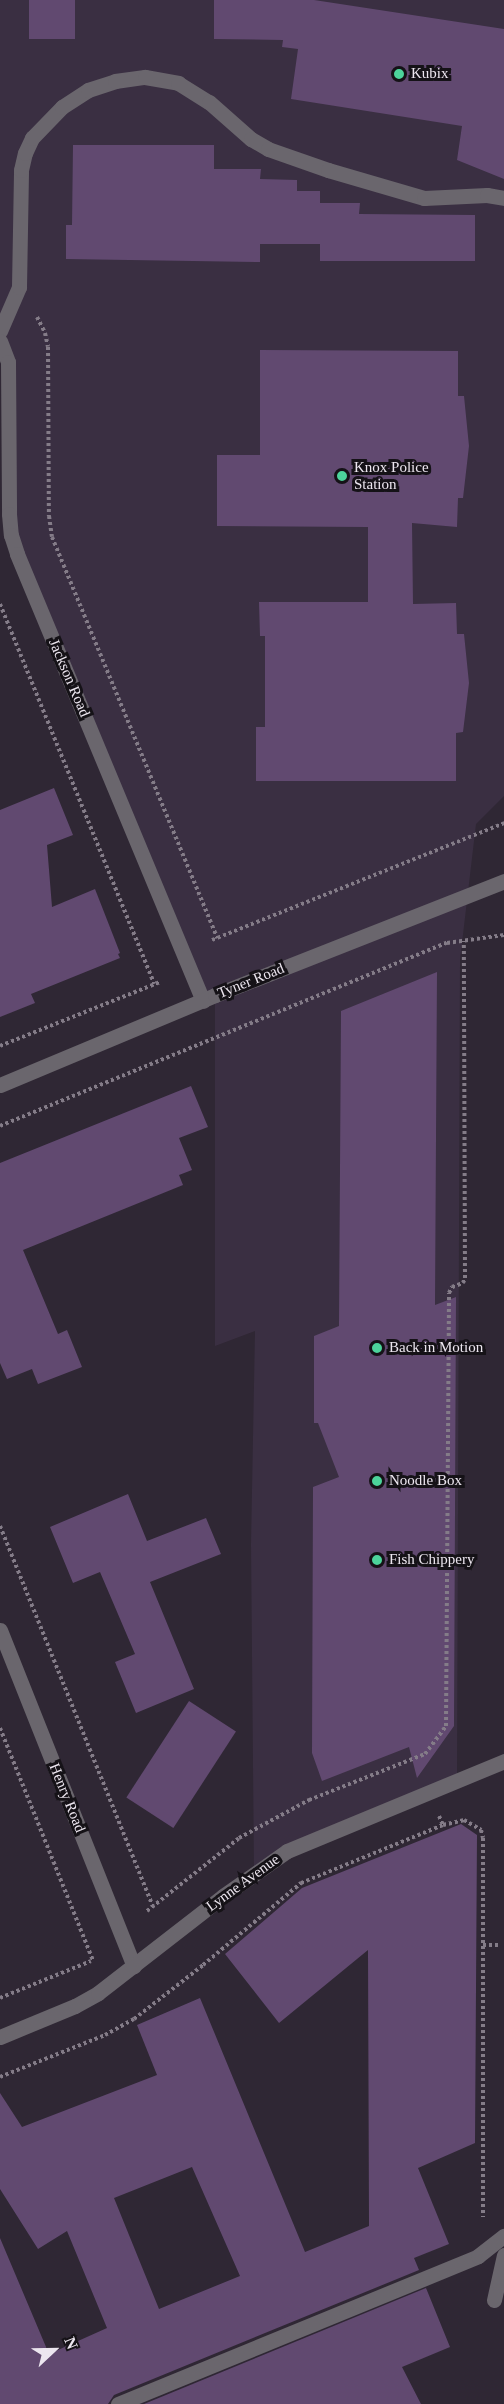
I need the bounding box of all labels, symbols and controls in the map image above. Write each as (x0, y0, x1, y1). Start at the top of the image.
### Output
place label: Kubix (411, 65, 448, 83)
marker: Kubix (392, 67, 406, 81)
place label: Knox Police Station (354, 458, 429, 493)
marker: Knox Police Station (335, 469, 349, 483)
street label: Jackson Road (45, 636, 93, 720)
street label: Tyner Road (215, 960, 287, 1002)
place label: Back in Motion (389, 1339, 483, 1357)
marker: Back in Motion (370, 1341, 384, 1355)
place label: Noodle Box (389, 1472, 462, 1490)
marker: Noodle Box (370, 1474, 384, 1488)
place label: Fish Chippery (389, 1551, 474, 1569)
marker: Fish Chippery (370, 1553, 384, 1567)
street label: Henry Road (45, 1761, 89, 1835)
street label: Lynne Avenue (203, 1850, 283, 1916)
north arrow (24, 2320, 84, 2380)
text: N (61, 2335, 81, 2352)

